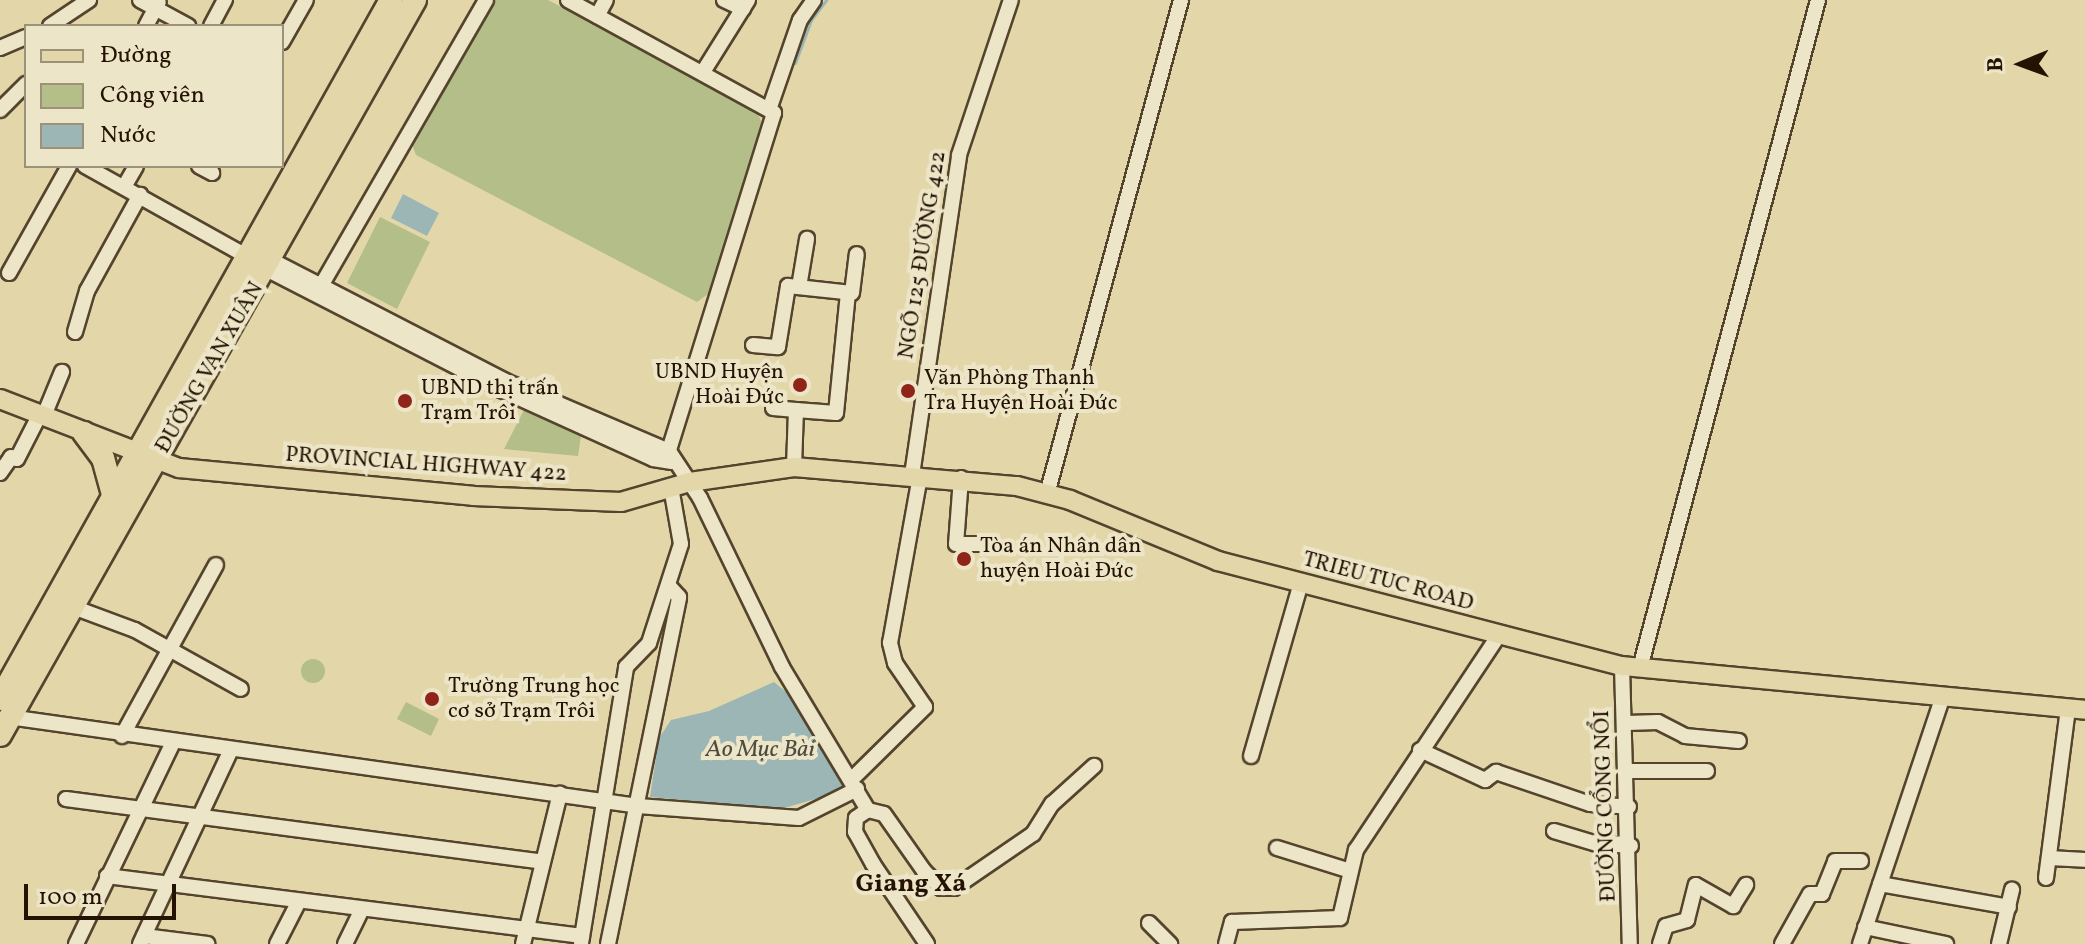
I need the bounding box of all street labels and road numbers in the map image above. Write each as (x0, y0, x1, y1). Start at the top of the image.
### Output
street label: NGÕ 125 ĐƯỜNG 422 (894, 149, 952, 361)
street label: ĐƯỜNG VẠN XUÂN (150, 277, 270, 459)
street label: PROVINCIAL HIGHWAY 422 (284, 442, 568, 488)
street label: TRIEU TUC ROAD (1299, 546, 1477, 618)
street label: ĐƯỜNG CỔNG NỔI (1589, 710, 1623, 902)

